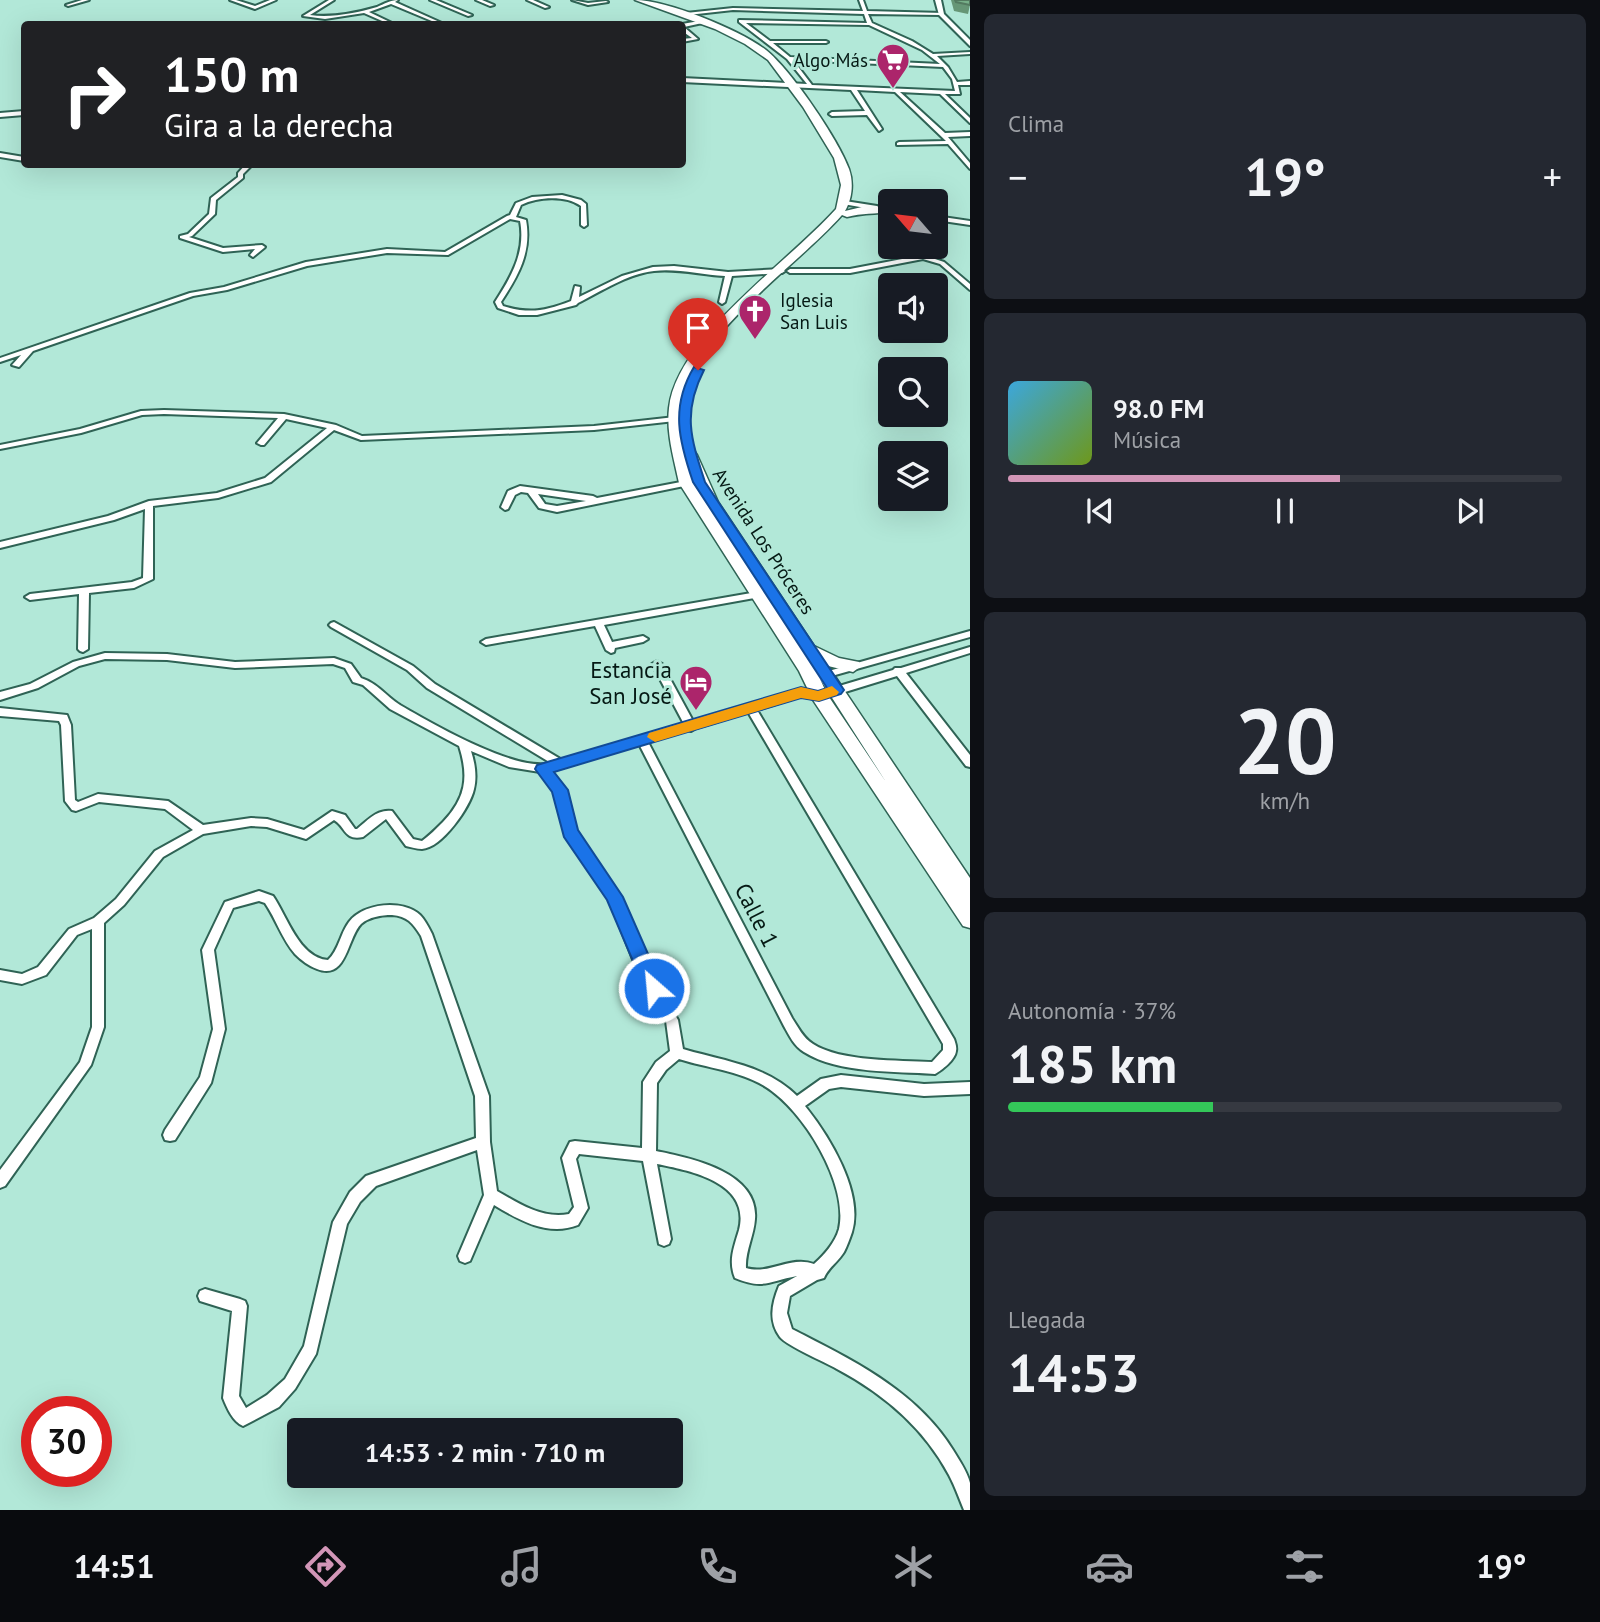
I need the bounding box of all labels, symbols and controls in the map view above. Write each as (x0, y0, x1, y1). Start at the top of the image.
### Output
supermarket icon: Algo Más (874, 41, 912, 90)
text: 150 m (164, 42, 299, 106)
place label: Algo Más (793, 48, 868, 72)
icon: right (49, 49, 140, 140)
text: Gira a la derecha (164, 104, 394, 146)
text: Clima (1008, 109, 1064, 138)
text: 19° (1244, 143, 1326, 210)
text: − (1008, 152, 1027, 201)
text: + (1543, 152, 1562, 201)
north arrow (878, 189, 948, 259)
map controls (878, 189, 948, 511)
button: sound (878, 273, 948, 343)
place label: Iglesia San Luis (780, 288, 848, 334)
church icon: Iglesia San Luis (736, 292, 774, 341)
pin (668, 298, 728, 370)
icon: arrive (679, 309, 717, 347)
button: search (878, 357, 948, 427)
text: 98.0 FM (1113, 392, 1204, 425)
text: Música (1113, 425, 1181, 454)
button: layers (878, 441, 948, 511)
street label: Avenida Los Próceres (708, 463, 820, 619)
icon: previous (1081, 492, 1119, 530)
icon: pause (1266, 492, 1304, 530)
icon: next (1451, 492, 1489, 530)
place label: Estancia San José (589, 655, 672, 710)
hotel icon: Estancia San José (677, 663, 715, 712)
text: 20 (1233, 681, 1337, 799)
text: km/h (1260, 786, 1310, 815)
street label: Calle 1 (729, 878, 785, 952)
position arrow (617, 951, 691, 1025)
text: Autonomía · 37% (1008, 996, 1176, 1025)
text: 185 km (1008, 1030, 1177, 1097)
text: Llegada (1008, 1305, 1086, 1334)
text: 14:53 (1008, 1339, 1140, 1406)
speed limit sign: 30 (21, 1396, 112, 1487)
text: 14:53 · 2 min · 710 m (365, 1436, 605, 1469)
icon: directions (301, 1542, 350, 1591)
icon: music (497, 1542, 546, 1591)
icon: phone (693, 1542, 742, 1591)
icon: climate (889, 1542, 938, 1591)
icon: car (1085, 1542, 1134, 1591)
icon: filters (1280, 1542, 1329, 1591)
text: 14:51 (73, 1545, 155, 1587)
text: 19° (1476, 1545, 1527, 1587)

